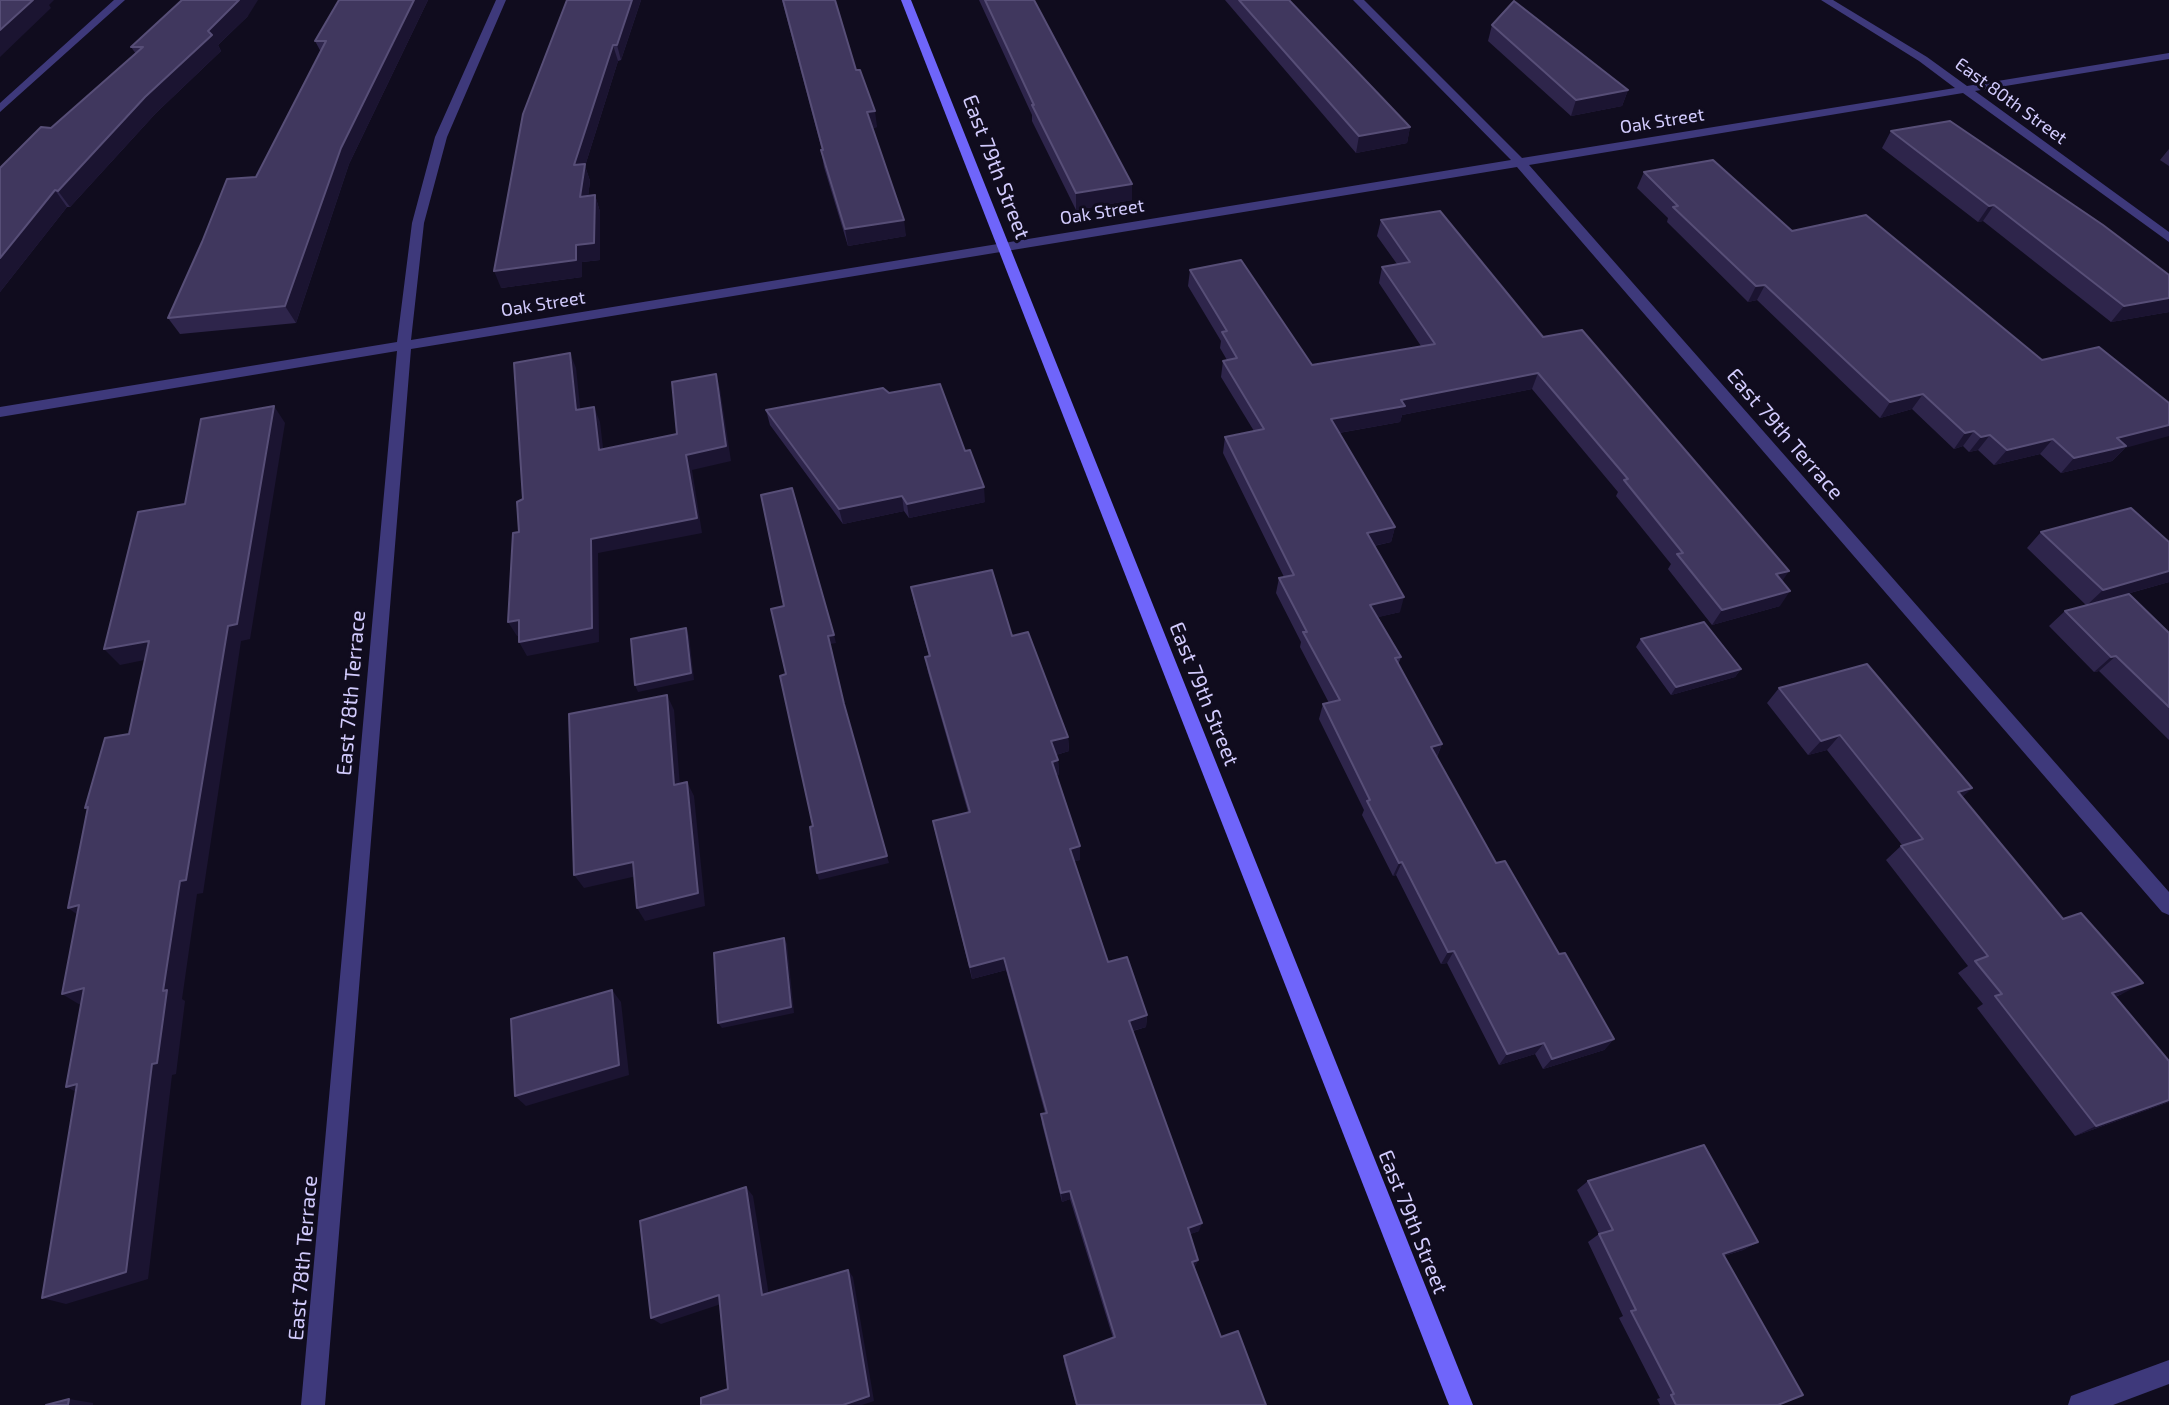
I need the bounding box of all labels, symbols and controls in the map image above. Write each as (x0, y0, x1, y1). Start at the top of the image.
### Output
street label: East 80th Street (1951, 53, 2071, 149)
street label: East 79th Street (957, 91, 1035, 243)
street label: Oak Street (1618, 104, 1706, 138)
street label: Oak Street (1058, 195, 1146, 229)
street label: Oak Street (499, 287, 587, 321)
street label: East 79th Terrace (1721, 363, 1849, 505)
street label: East 78th Terrace (331, 609, 371, 777)
street label: East 79th Street (1164, 619, 1244, 769)
street label: East 79th Street (1373, 1147, 1453, 1297)
street label: East 78th Terrace (283, 1174, 323, 1342)

